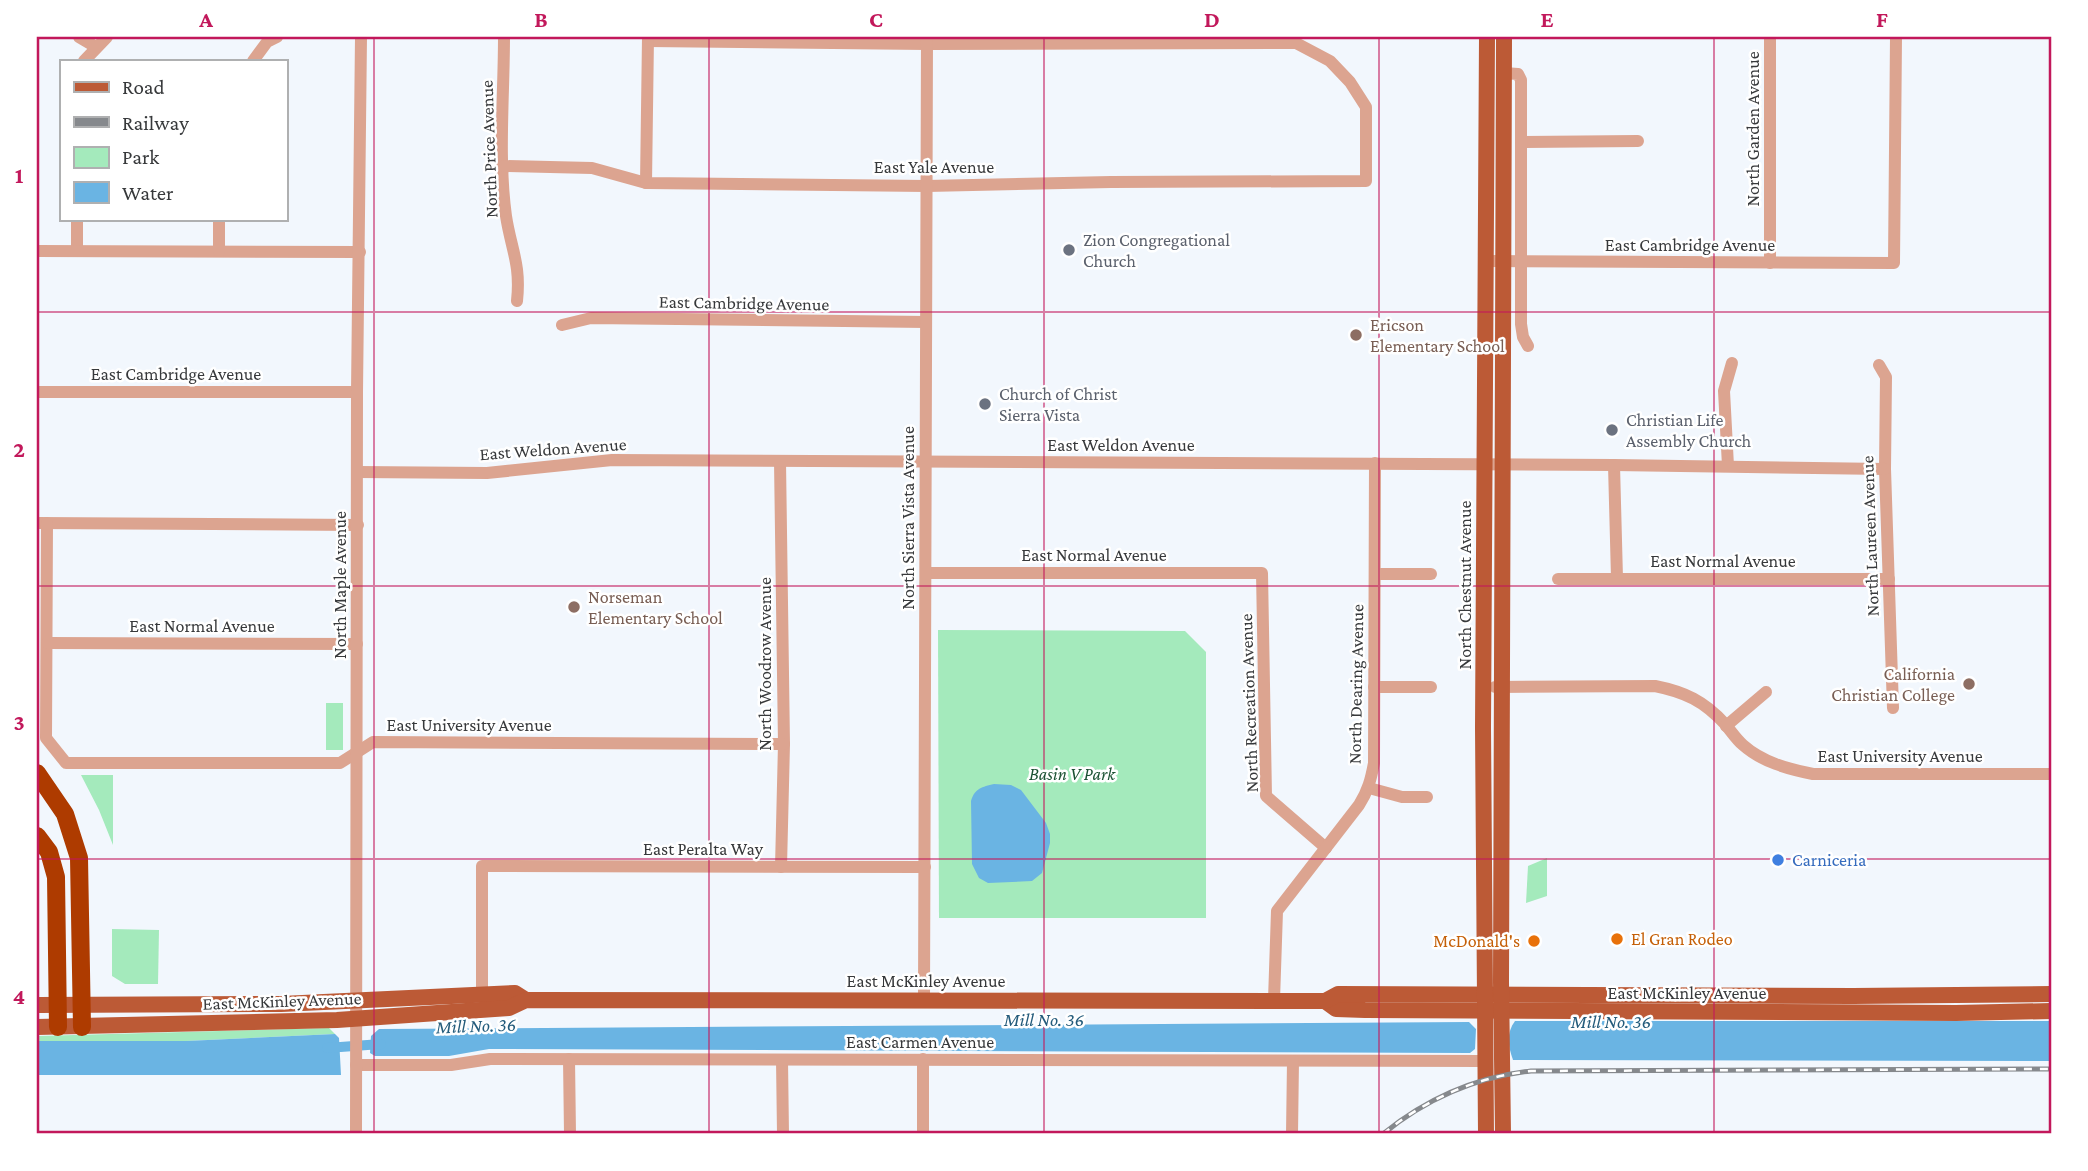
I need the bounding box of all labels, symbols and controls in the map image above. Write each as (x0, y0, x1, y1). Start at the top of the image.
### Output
text: A (198, 6, 213, 32)
text: B (534, 6, 548, 32)
text: C (869, 6, 883, 32)
text: D (1204, 6, 1220, 32)
text: E (1540, 6, 1554, 32)
text: F (1876, 6, 1888, 32)
street label: North Garden Avenue (1743, 51, 1763, 207)
legend (60, 60, 287, 220)
text: Road (122, 75, 165, 99)
street label: North Price Avenue (477, 80, 501, 218)
text: Railway (122, 111, 189, 135)
text: Park (122, 145, 159, 169)
street label: East Yale Avenue (874, 157, 994, 177)
text: 1 (15, 162, 24, 188)
text: Water (122, 181, 174, 205)
place label: Zion Congregational Church (1083, 230, 1230, 271)
street label: East Cambridge Avenue (1605, 235, 1775, 255)
marker: Zion Congregational Church (1061, 242, 1077, 258)
street label: East Cambridge Avenue (659, 292, 830, 314)
place label: Ericson Elementary School (1370, 315, 1505, 356)
marker: Ericson Elementary School (1348, 327, 1364, 343)
street label: East Cambridge Avenue (91, 364, 261, 384)
place label: Church of Christ Sierra Vista (999, 384, 1118, 425)
marker: Church of Christ Sierra Vista (977, 396, 993, 412)
place label: Christian Life Assembly Church (1626, 410, 1752, 451)
marker: Christian Life Assembly Church (1604, 422, 1620, 438)
street label: North Sierra Vista Avenue (898, 426, 918, 610)
street label: East Weldon Avenue (479, 434, 627, 464)
street label: East Weldon Avenue (1047, 435, 1195, 455)
text: 2 (13, 436, 25, 462)
street label: North Laureen Avenue (1857, 455, 1883, 617)
street label: North Chestnut Avenue (1455, 500, 1475, 669)
street label: North Maple Avenue (330, 511, 350, 659)
street label: East Normal Avenue (1021, 545, 1167, 565)
street label: East Normal Avenue (1650, 551, 1796, 571)
street label: North Woodrow Avenue (755, 577, 775, 751)
place label: Norseman Elementary School (588, 587, 723, 628)
marker: Norseman Elementary School (566, 599, 582, 615)
street label: North Dearing Avenue (1345, 604, 1367, 764)
street label: North Recreation Avenue (1236, 613, 1262, 793)
street label: East Normal Avenue (129, 616, 275, 636)
place label: California Christian College (1831, 664, 1955, 705)
marker: California Christian College (1961, 676, 1977, 692)
text: 3 (13, 709, 25, 735)
street label: East University Avenue (386, 715, 552, 735)
street label: East University Avenue (1817, 746, 1983, 766)
park label: Basin V Park (1029, 764, 1116, 784)
street label: East Peralta Way (643, 839, 764, 859)
place label: Carniceria (1792, 850, 1866, 870)
marker: Carniceria (1770, 852, 1786, 868)
place label: El Gran Rodeo (1631, 929, 1733, 949)
place label: McDonald's (1433, 931, 1520, 951)
marker: El Gran Rodeo (1609, 931, 1625, 947)
marker: McDonald's (1526, 933, 1542, 949)
street label: East McKinley Avenue (847, 971, 1006, 991)
text: 4 (13, 983, 25, 1009)
street label: East McKinley Avenue (1608, 983, 1767, 1003)
street label: East McKinley Avenue (202, 988, 362, 1014)
water label: Mill No. 36 (1003, 1009, 1085, 1030)
water label: Mill No. 36 (1570, 1011, 1652, 1032)
water label: Mill No. 36 (434, 1014, 517, 1037)
street label: East Carmen Avenue (846, 1032, 994, 1052)

